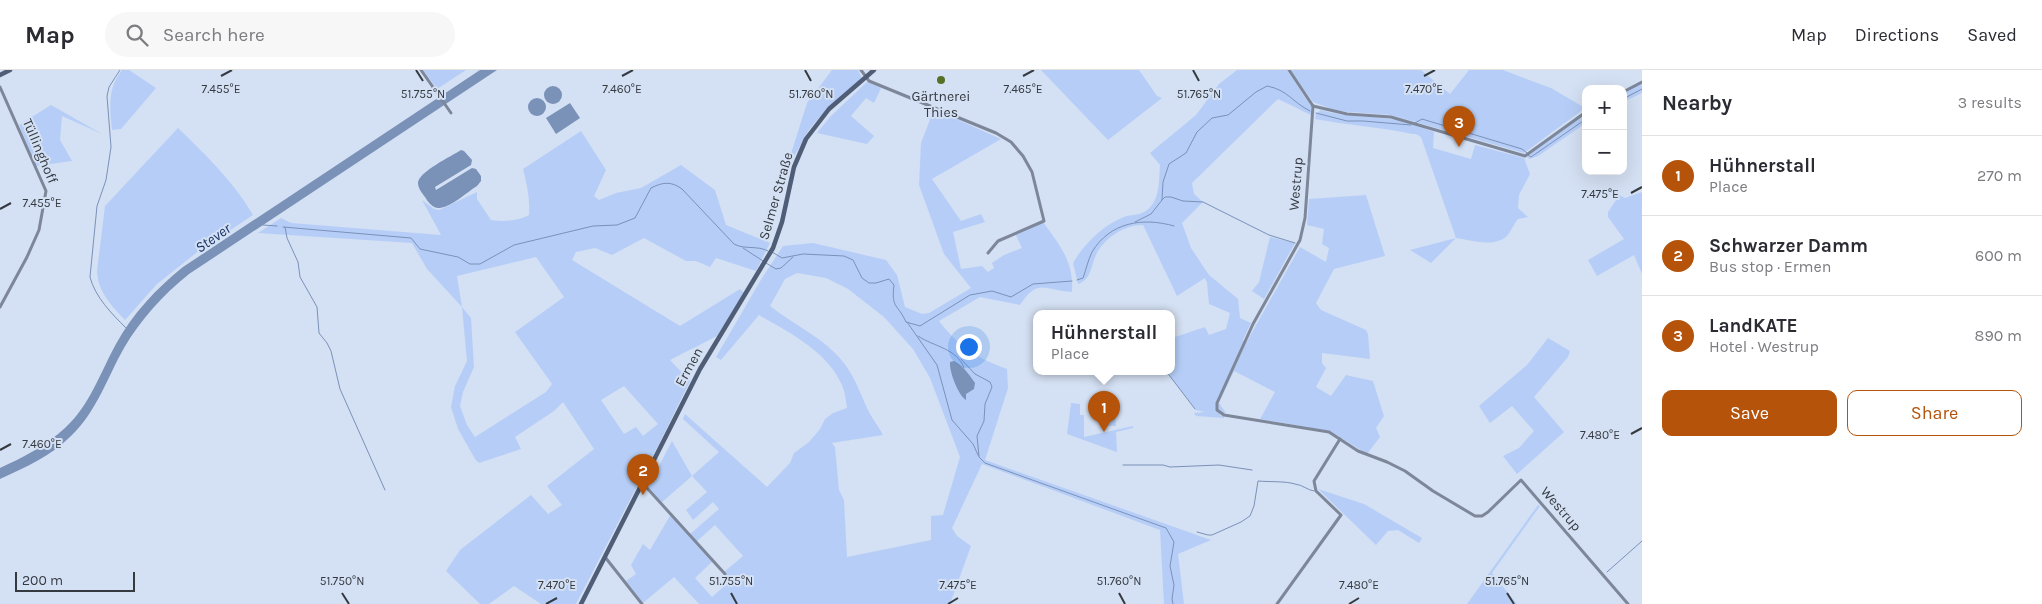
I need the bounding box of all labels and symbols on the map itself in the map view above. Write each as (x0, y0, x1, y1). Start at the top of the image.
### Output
marker: Gärtnerei Thies (935, 74, 947, 86)
text: 7.455°E (202, 82, 240, 96)
text: 7.460°E (602, 82, 642, 96)
text: 7.465°E (1004, 82, 1042, 96)
text: 7.470°E (1405, 82, 1443, 96)
text: 51.755°N (401, 87, 445, 101)
text: 51.760°N (789, 87, 833, 101)
text: 51.765°N (1177, 87, 1221, 101)
place label: Gärtnerei Thies (911, 88, 971, 121)
pin: 3 (1443, 106, 1475, 147)
street label: Tüllinghoff (19, 116, 61, 186)
street label: Selmer Straße (755, 150, 797, 242)
street label: Westrup (1285, 157, 1307, 211)
text: 7.475°E (1581, 187, 1619, 201)
text: 7.455°E (23, 196, 61, 210)
water label: Stever (192, 219, 235, 257)
your location (956, 334, 982, 360)
street label: Ermen (671, 345, 707, 389)
pin: 1 (1088, 391, 1120, 432)
text: 7.480°E (1580, 428, 1620, 442)
text: 7.460°E (22, 437, 62, 451)
pin: 2 (627, 454, 659, 495)
street label: Westrup (1537, 483, 1585, 535)
scale bar (15, 569, 135, 592)
text: 51.750°N (320, 574, 364, 588)
text: 51.755°N (709, 574, 753, 588)
text: 51.760°N (1097, 574, 1141, 588)
text: 51.765°N (1485, 574, 1529, 588)
text: 7.470°E (538, 578, 576, 592)
text: 7.475°E (939, 578, 977, 592)
text: 7.480°E (1339, 578, 1379, 592)

